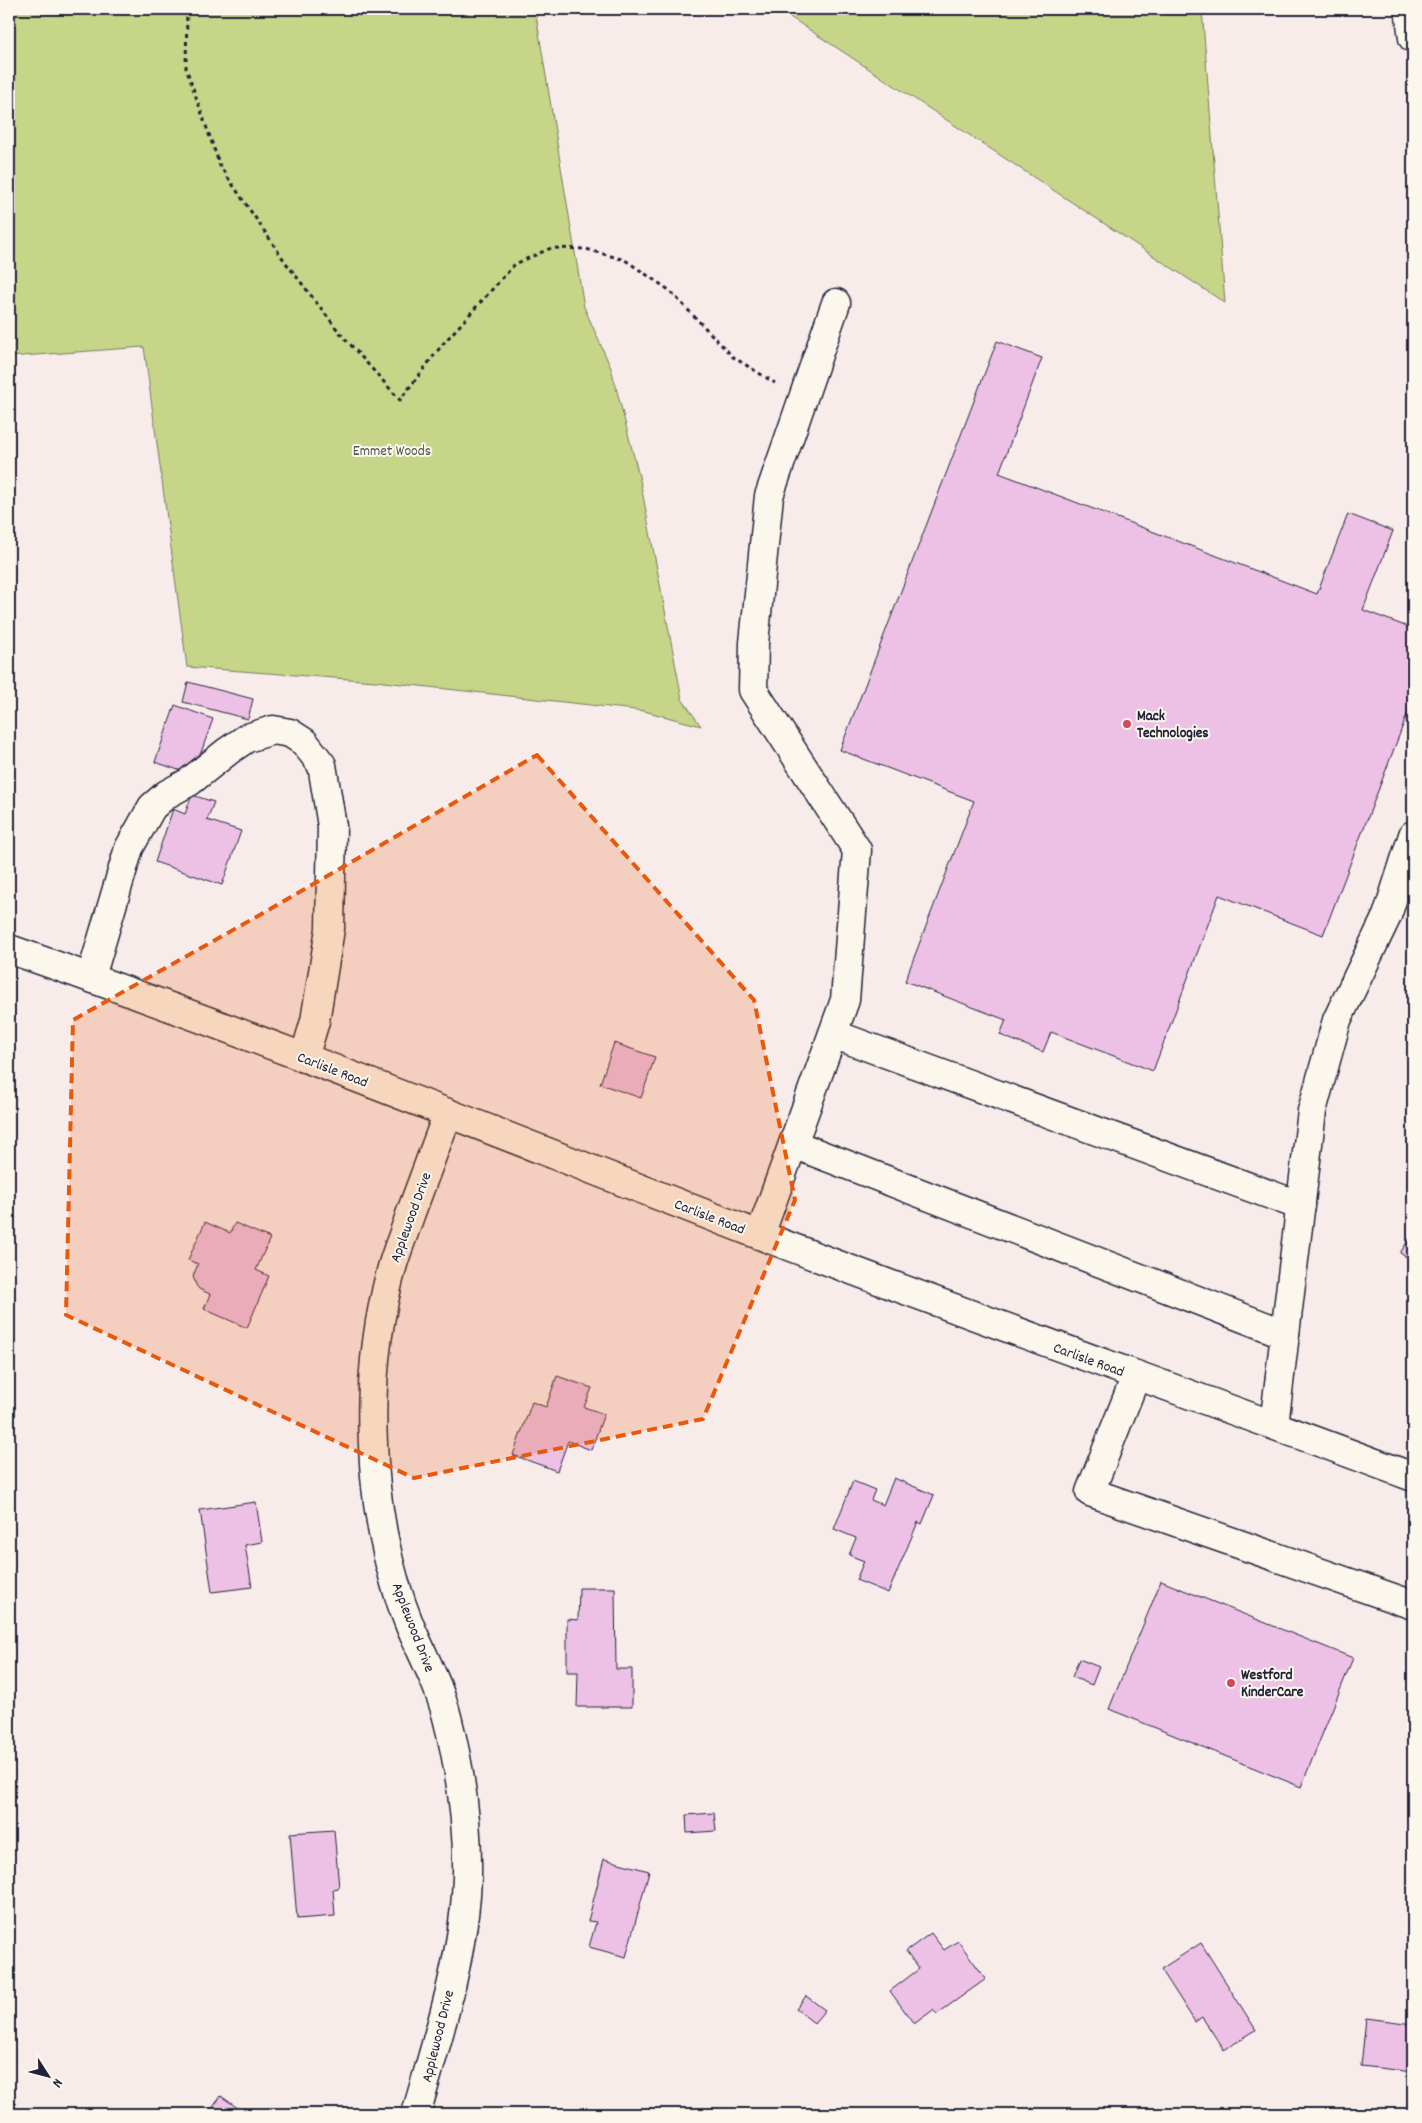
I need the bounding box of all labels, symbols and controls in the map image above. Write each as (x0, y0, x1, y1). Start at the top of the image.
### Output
park label: Emmet Woods (353, 441, 431, 463)
place label: Mack Technologies (1137, 706, 1209, 745)
marker: Mack Technologies (1121, 718, 1133, 730)
street label: Carlisle Road (294, 1047, 371, 1094)
street label: Applewood Drive (385, 1169, 439, 1266)
street label: Carlisle Road (671, 1194, 748, 1241)
street label: Carlisle Road (1050, 1338, 1127, 1384)
street label: Applewood Drive (385, 1580, 439, 1676)
place label: Westford KinderCare (1241, 1665, 1304, 1704)
marker: Westford KinderCare (1225, 1677, 1237, 1689)
street label: Applewood Drive (417, 1988, 461, 2085)
north arrow (22, 2050, 72, 2100)
text: N (47, 2074, 67, 2091)

